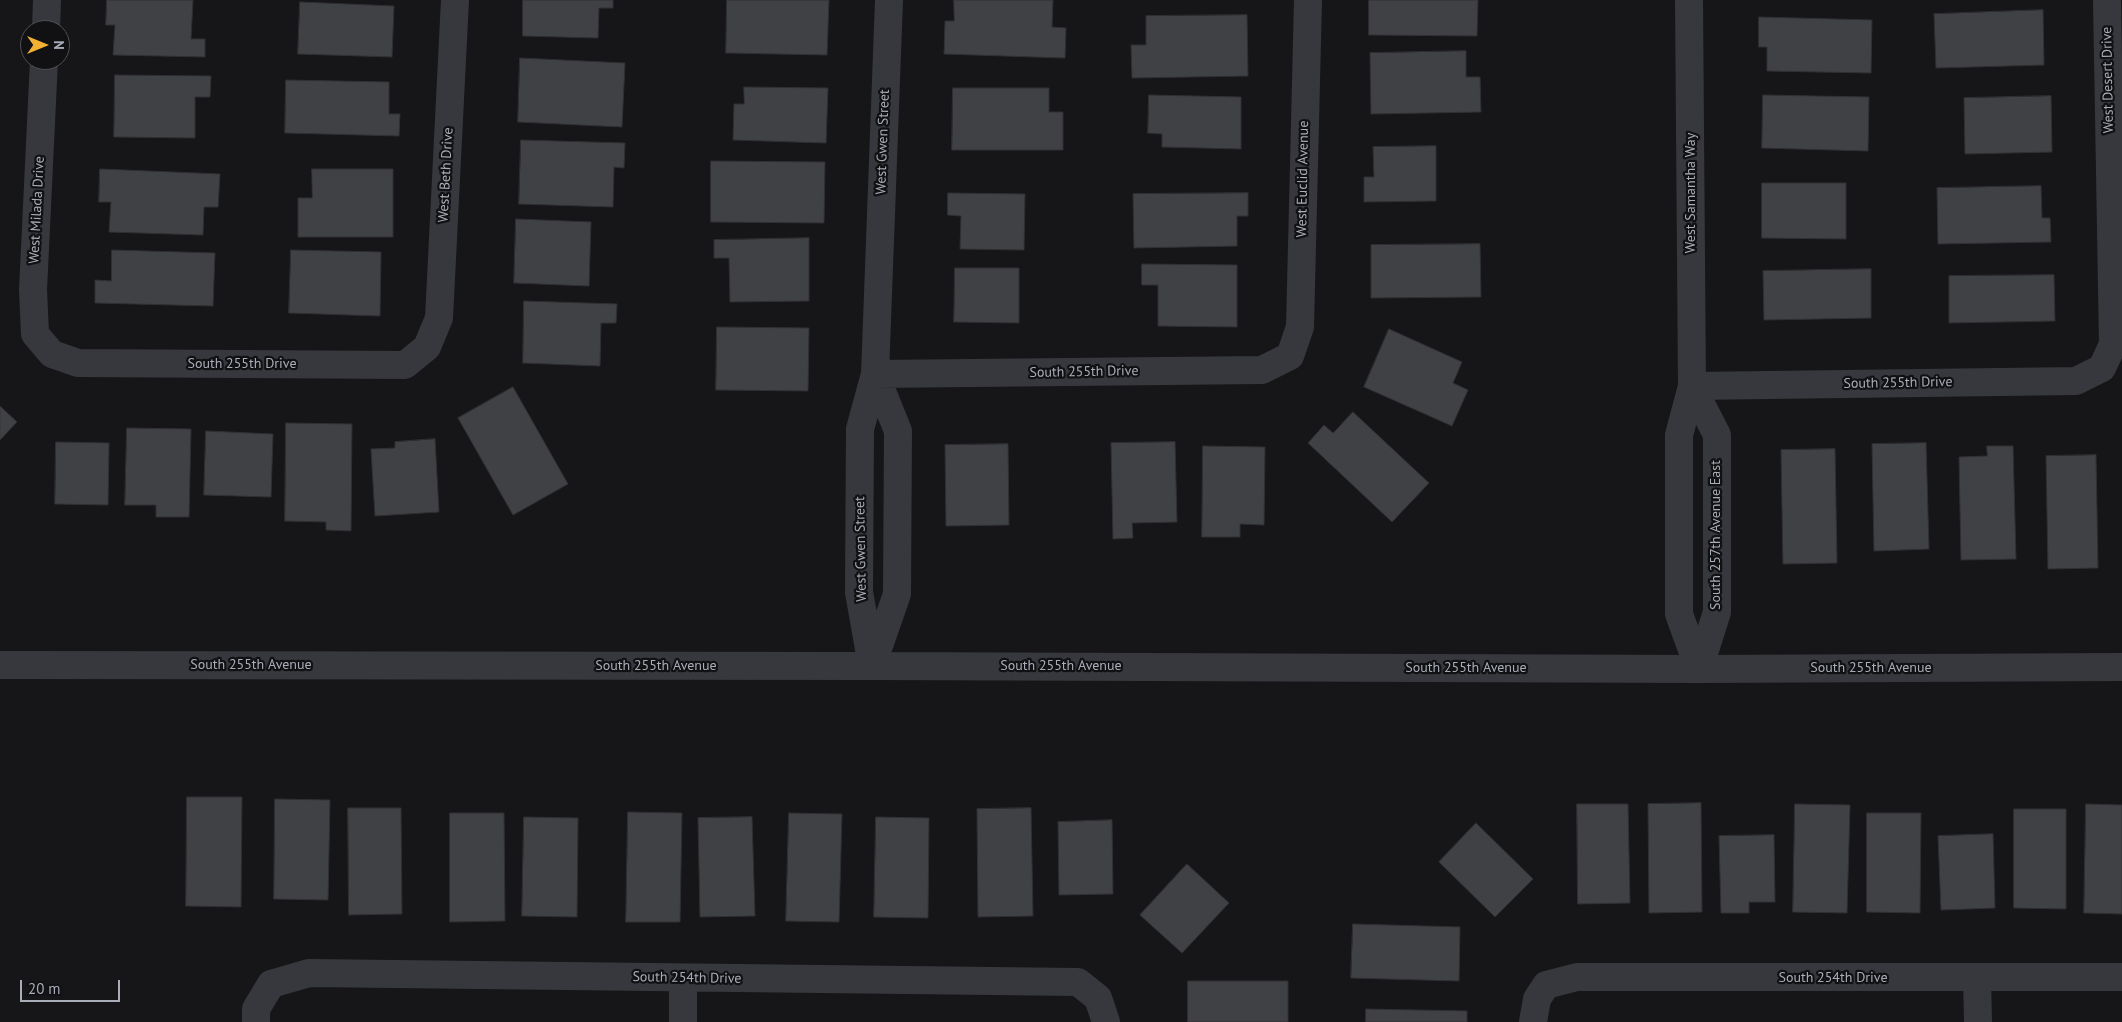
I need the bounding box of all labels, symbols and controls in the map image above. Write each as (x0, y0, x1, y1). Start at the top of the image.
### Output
north arrow (20, 20, 70, 70)
street label: West Desert Drive (2099, 26, 2117, 134)
text: N (50, 40, 68, 50)
street label: West Gwen Street (873, 89, 893, 195)
street label: West Euclid Avenue (1294, 121, 1312, 237)
street label: West Beth Drive (435, 127, 457, 223)
street label: West Samantha Way (1683, 133, 1699, 253)
street label: West Milada Drive (26, 156, 48, 264)
street label: South 255th Drive (187, 356, 297, 372)
street label: South 255th Drive (1029, 363, 1139, 381)
street label: South 255th Drive (1843, 374, 1953, 392)
street label: South 257th Avenue East (1708, 460, 1724, 610)
street label: West Gwen Street (852, 496, 870, 602)
street label: South 255th Avenue (190, 657, 312, 673)
street label: South 255th Avenue (595, 658, 717, 674)
street label: South 255th Avenue (1000, 658, 1122, 674)
street label: South 255th Avenue (1405, 660, 1527, 676)
street label: South 255th Avenue (1810, 660, 1932, 676)
street label: South 254th Drive (632, 969, 742, 987)
scale bar (22, 970, 122, 1002)
street label: South 254th Drive (1778, 970, 1888, 986)
text: 20 m (28, 979, 61, 998)

